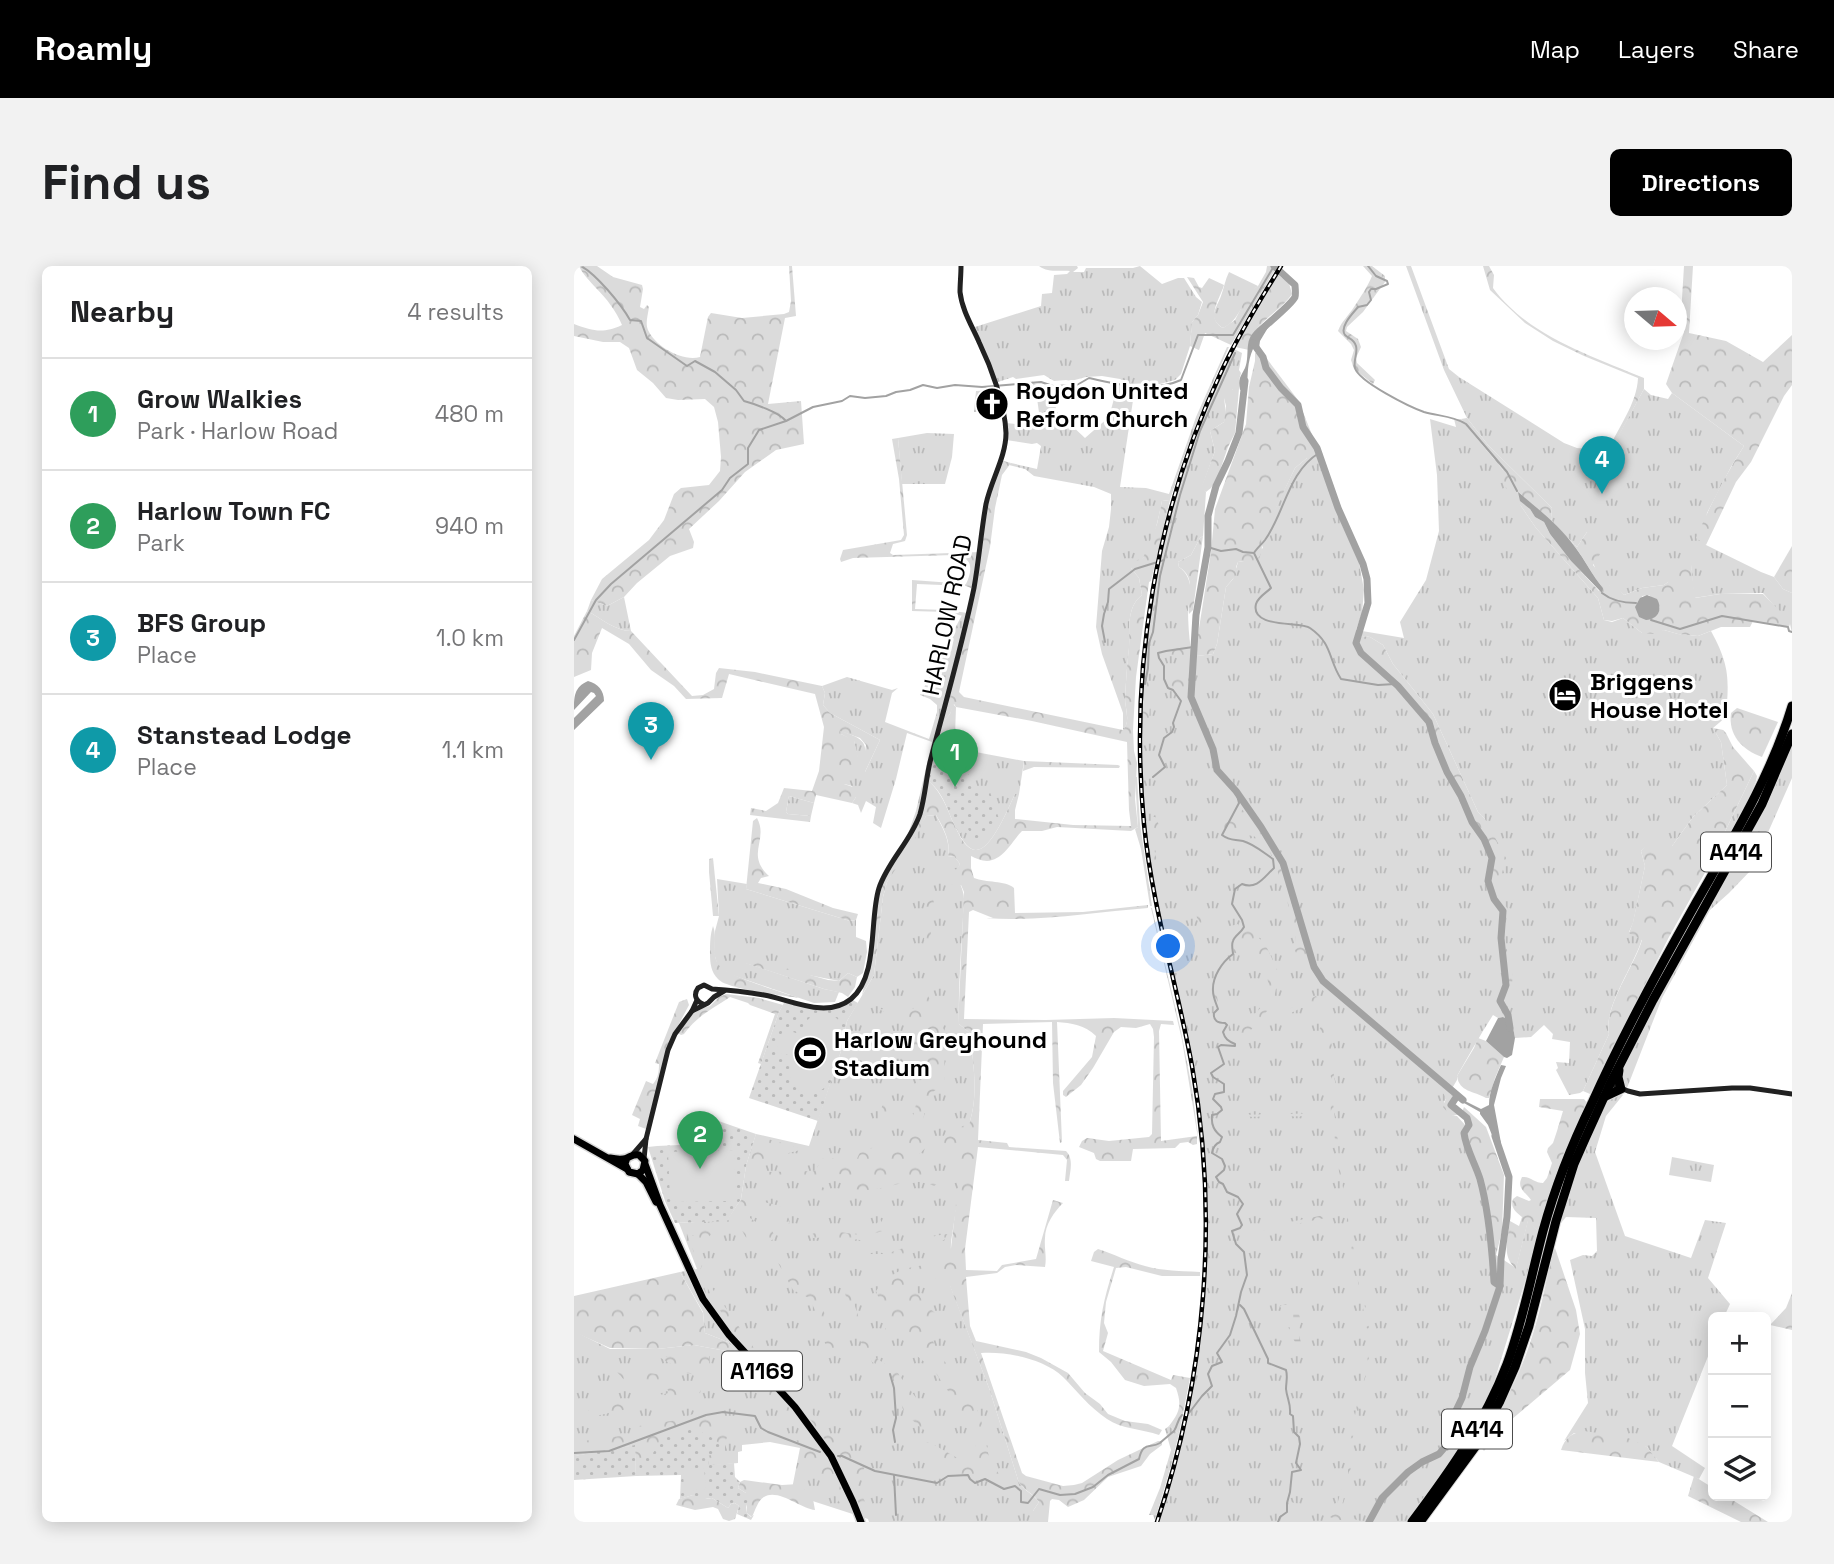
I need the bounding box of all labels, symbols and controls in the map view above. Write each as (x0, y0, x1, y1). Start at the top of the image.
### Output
text: Roamly (35, 28, 152, 70)
text: Map (1530, 34, 1580, 65)
text: Layers (1618, 34, 1695, 65)
text: Share (1733, 34, 1799, 65)
button: Directions (1610, 149, 1792, 216)
text: Find us (42, 151, 211, 213)
north arrow (1624, 287, 1687, 350)
text: Nearby (70, 292, 174, 331)
text: 4 results (407, 297, 504, 327)
place label: Roydon United Reform Church (1016, 375, 1189, 434)
text: Grow Walkies (137, 382, 302, 416)
church icon: Roydon United Reform Church (973, 385, 1011, 423)
text: 1 (88, 399, 98, 429)
text: 480 m (435, 399, 504, 429)
text: Park · Harlow Road (137, 416, 338, 446)
pin: 4 (1579, 436, 1625, 494)
text: Harlow Town FC (137, 494, 331, 528)
text: 2 (86, 511, 100, 541)
text: 940 m (435, 511, 504, 541)
text: Park (137, 528, 185, 558)
street label: HARLOW ROAD (915, 532, 979, 698)
text: BFS Group (137, 606, 266, 640)
text: 3 (86, 623, 100, 653)
text: 1.0 km (436, 623, 504, 653)
text: Place (137, 640, 197, 670)
place label: Briggens House Hotel (1590, 666, 1729, 725)
hotel icon: Briggens House Hotel (1546, 676, 1584, 714)
pin: 3 (628, 702, 674, 760)
text: Stanstead Lodge (137, 718, 352, 752)
pin: 1 (932, 729, 978, 787)
text: 4 (86, 735, 100, 765)
text: 1.1 km (442, 735, 504, 765)
text: Place (137, 752, 197, 782)
road number: A414 (1701, 832, 1771, 872)
your location (1151, 929, 1185, 963)
place label: Harlow Greyhound Stadium (834, 1024, 1047, 1083)
sports icon: Harlow Greyhound Stadium (791, 1034, 829, 1072)
pin: 2 (677, 1111, 723, 1169)
map controls (1708, 1312, 1771, 1501)
button: + (1708, 1312, 1771, 1375)
road number: A1169 (722, 1352, 802, 1390)
button: − (1708, 1375, 1771, 1438)
road number: A414 (1442, 1410, 1512, 1448)
button: layers (1708, 1438, 1771, 1501)

